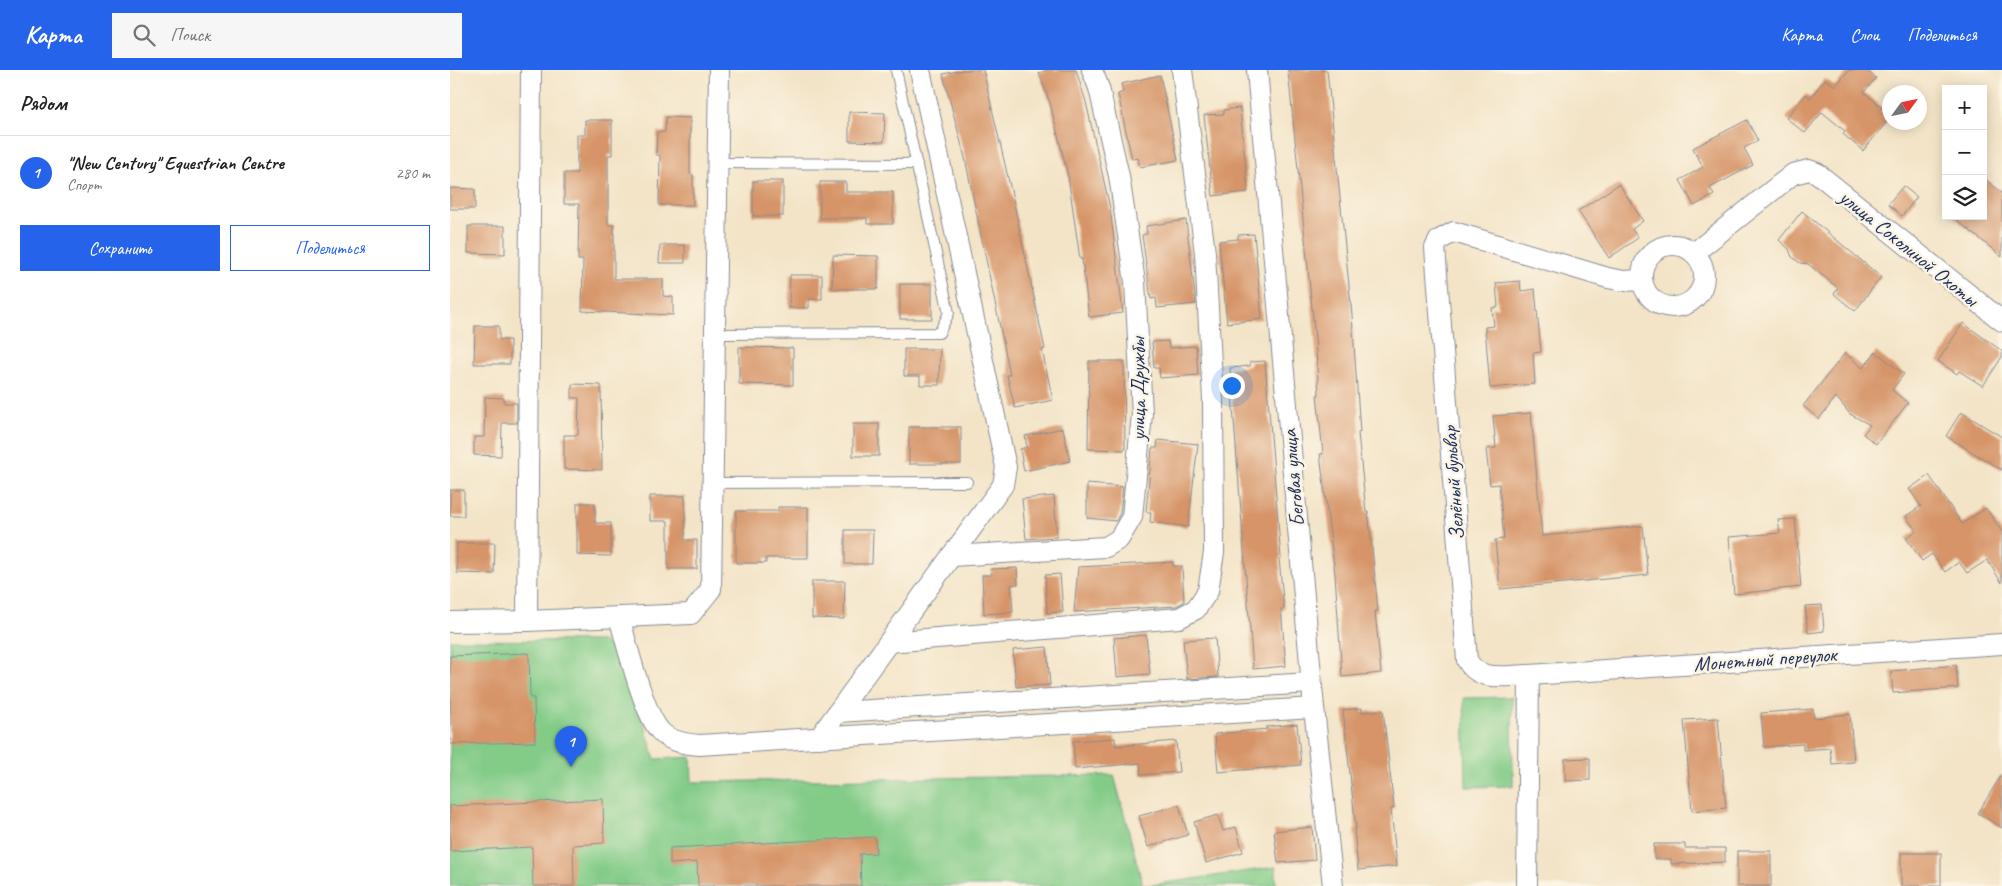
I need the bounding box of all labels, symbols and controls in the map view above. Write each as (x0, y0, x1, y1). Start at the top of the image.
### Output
search box (112, 13, 462, 58)
text: Карта (25, 20, 82, 50)
icon: search (130, 21, 158, 49)
text: Поиск (170, 23, 210, 47)
text: Карта (1781, 24, 1822, 46)
text: Слои (1850, 24, 1879, 46)
text: Поделиться (1907, 24, 1977, 46)
north arrow (1882, 85, 1927, 130)
map controls (1942, 85, 1987, 220)
button: + (1942, 85, 1987, 130)
text: Рядом (20, 90, 67, 116)
button: − (1942, 130, 1987, 175)
text: "New Century" Equestrian Centre (67, 151, 284, 175)
text: 1 (32, 163, 40, 183)
text: 280 m (396, 163, 430, 183)
text: Спорт (67, 175, 102, 195)
button: layers (1942, 175, 1987, 220)
street label: улица Соколиной Охоты (1833, 183, 1985, 313)
button: Сохранить (20, 225, 220, 271)
button: Поделиться (230, 225, 430, 271)
street label: улица Дружбы (1125, 335, 1151, 443)
your location (1219, 373, 1245, 399)
street label: Зелёный бульвар (1436, 424, 1470, 541)
street label: Беговая улица (1276, 427, 1310, 528)
street label: Монетный переулок (1693, 641, 1839, 677)
pin: 1 (555, 726, 587, 767)

